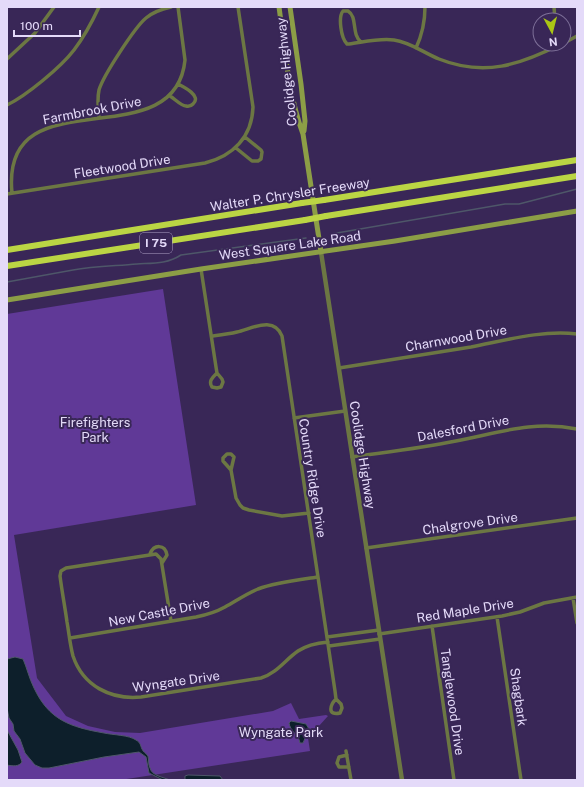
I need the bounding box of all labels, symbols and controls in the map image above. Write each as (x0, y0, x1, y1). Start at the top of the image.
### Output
scale bar (14, 12, 80, 38)
north arrow (532, 12, 572, 52)
street label: Coolidge Highway (273, 17, 300, 127)
text: 100 m (20, 19, 53, 33)
text: N (548, 35, 558, 48)
street label: Farmbrook Drive (42, 94, 143, 127)
street label: Fleetwood Drive (73, 151, 171, 182)
street label: Walter P. Chrysler Freeway (209, 174, 371, 215)
street label: West Square Lake Road (218, 228, 362, 263)
road number: I 75 (140, 233, 172, 253)
street label: Charnwood Drive (404, 322, 508, 355)
street label: Coolidge Highway (347, 400, 378, 510)
street label: Dalesford Drive (416, 412, 510, 445)
park label: Firefighters Park (60, 415, 130, 445)
street label: Country Ridge Drive (296, 417, 329, 539)
street label: Chalgrove Drive (422, 509, 519, 538)
street label: New Castle Drive (107, 595, 211, 630)
street label: Red Maple Drive (415, 595, 515, 626)
street label: Tanglewood Drive (438, 648, 467, 756)
street label: Shagbark (507, 667, 530, 727)
street label: Wyngate Drive (131, 668, 221, 695)
park label: Wyngate Park (239, 725, 323, 740)

